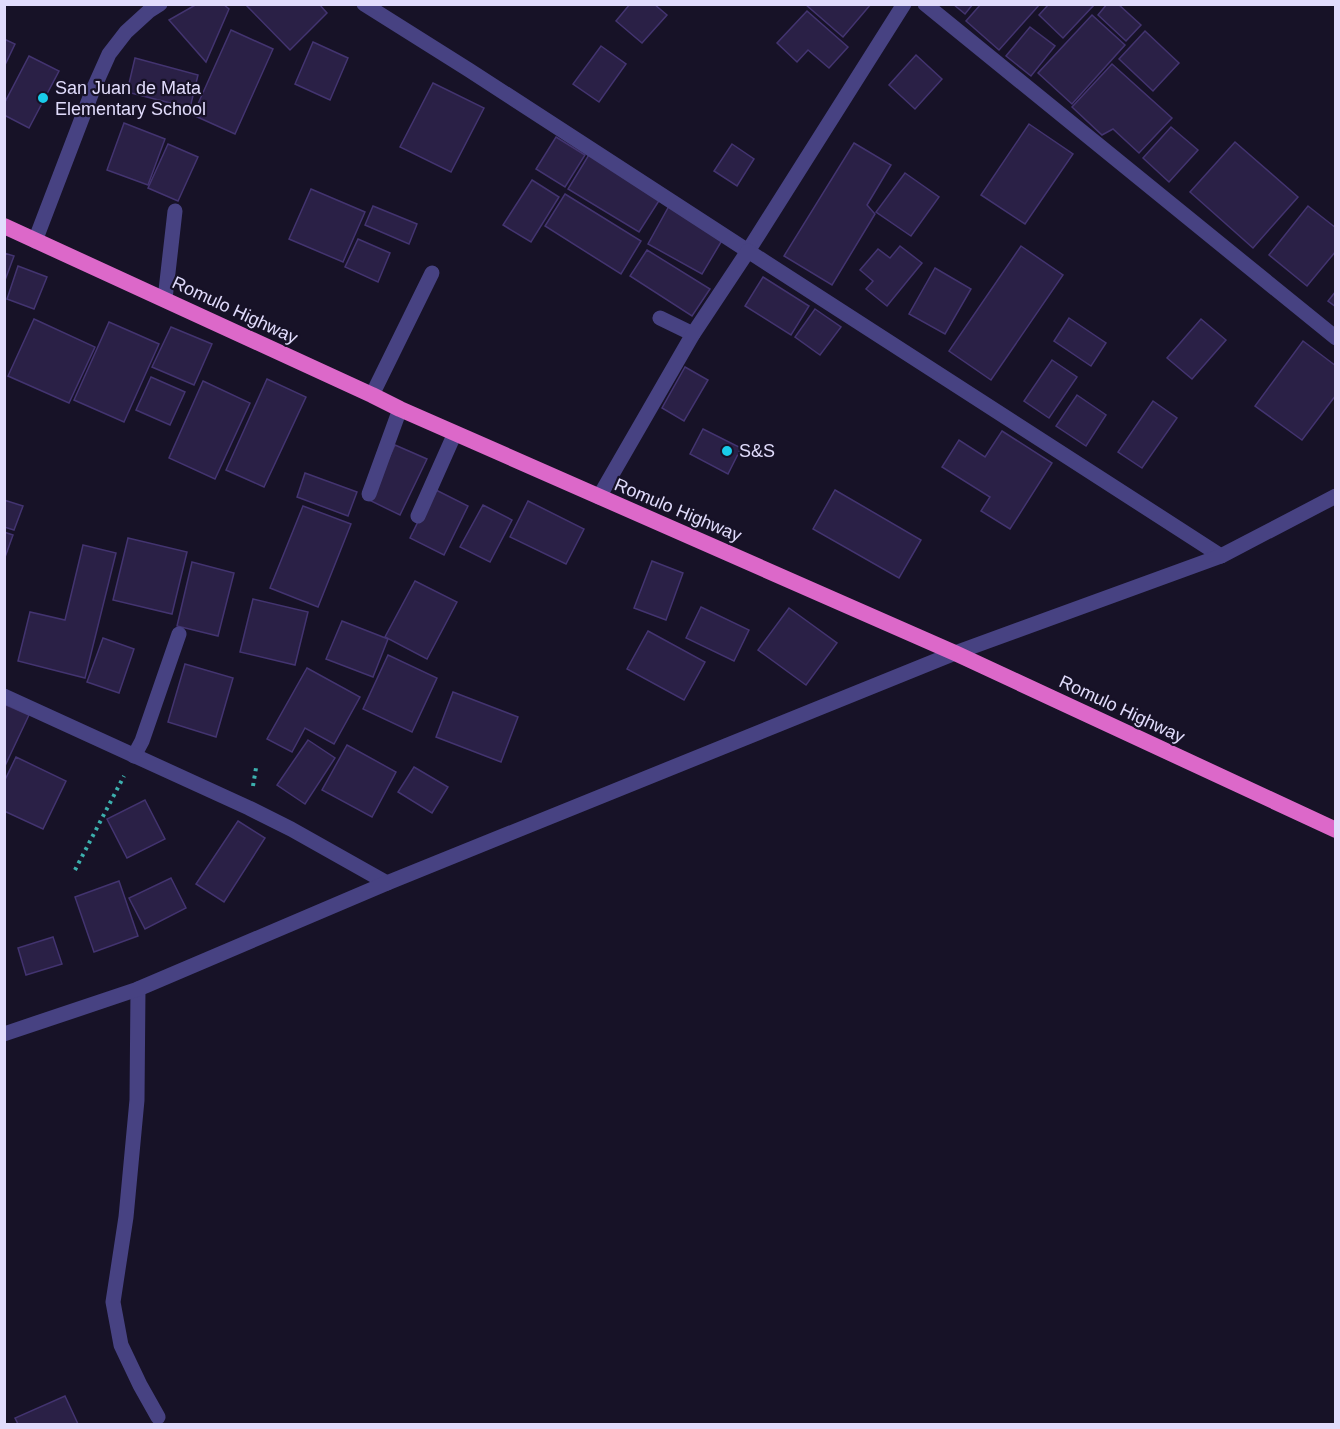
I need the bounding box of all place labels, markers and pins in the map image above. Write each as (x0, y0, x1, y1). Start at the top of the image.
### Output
place label: San Juan de Mata Elementary School (55, 78, 206, 119)
marker: San Juan de Mata Elementary School (36, 91, 50, 105)
place label: S&S (739, 441, 775, 461)
marker: S&S (720, 444, 734, 458)

